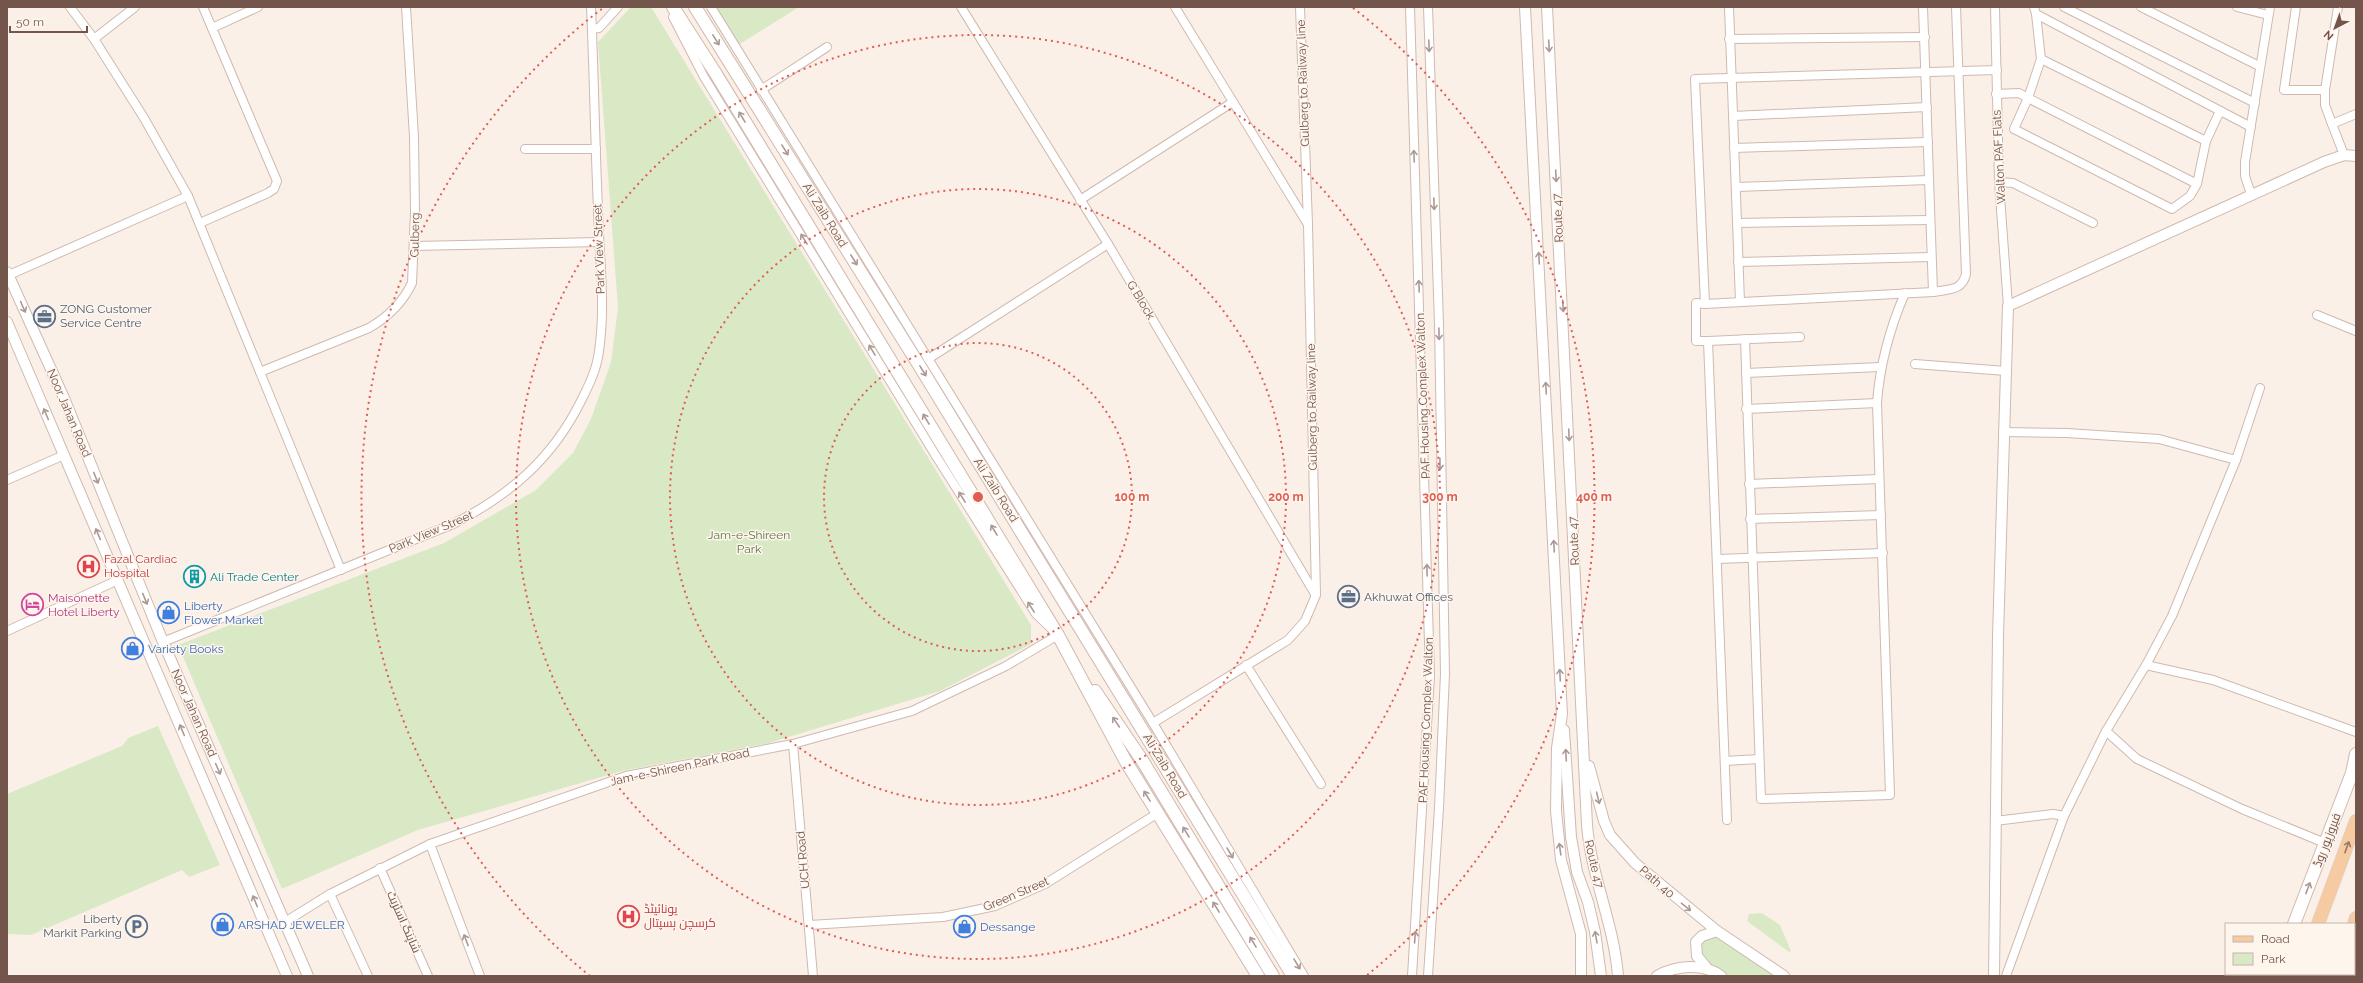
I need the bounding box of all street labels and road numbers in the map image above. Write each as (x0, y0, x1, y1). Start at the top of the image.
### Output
street label: Gulberg to Railway line (1294, 19, 1312, 147)
street label: Walton PAF Flats (1990, 109, 2008, 204)
street label: Ali Zaib Road (800, 180, 850, 250)
street label: Route 47 (1550, 193, 1566, 243)
street label: Park View Street (590, 204, 608, 294)
street label: Gulberg (408, 212, 422, 258)
street label: G Block (1124, 278, 1158, 323)
street label: PAF Housing Complex Walton (1413, 313, 1433, 479)
street label: Gulberg to Railway line (1304, 343, 1320, 471)
street label: Noor Jahan Road (44, 367, 94, 459)
street label: Ali Zaib Road (971, 455, 1021, 525)
street label: Park View Street (387, 508, 475, 556)
street label: Route 47 (1566, 516, 1582, 566)
street label: PAF Housing Complex Walton (1416, 637, 1436, 803)
street label: Noor Jahan Road (168, 667, 220, 759)
street label: Ali Zaib Road (1140, 731, 1190, 801)
street label: Jam-e-Shireen Park Road (609, 745, 751, 789)
street label: فیروزپور روڈ (2310, 811, 2346, 870)
street label: UCH Road (793, 831, 813, 889)
street label: Route 47 (1582, 839, 1606, 890)
street label: Path 40 (1637, 863, 1677, 901)
street label: Green Street (981, 874, 1051, 914)
street label: شاپنگ اسٹریٹ (382, 889, 424, 956)

